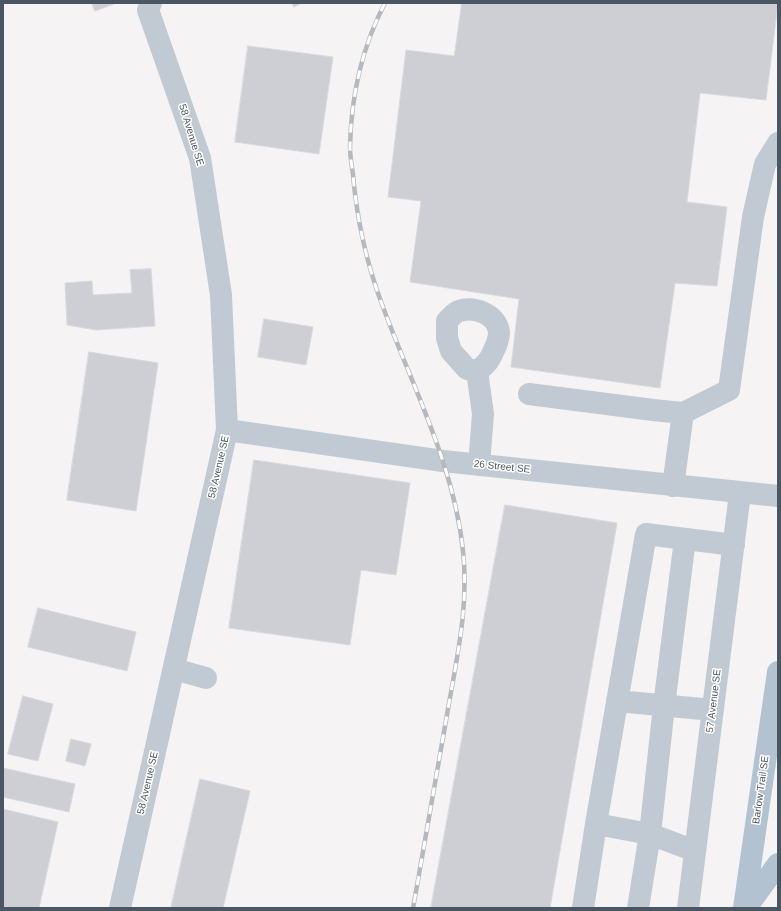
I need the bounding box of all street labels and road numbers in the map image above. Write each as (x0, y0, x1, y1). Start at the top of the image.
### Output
street label: 58 Avenue SE (176, 103, 206, 167)
street label: 58 Avenue SE (206, 435, 232, 499)
street label: 26 Street SE (473, 458, 531, 476)
street label: 57 Avenue SE (704, 669, 724, 733)
street label: 58 Avenue SE (135, 751, 161, 815)
street label: Barlow Trail SE (750, 755, 772, 825)

